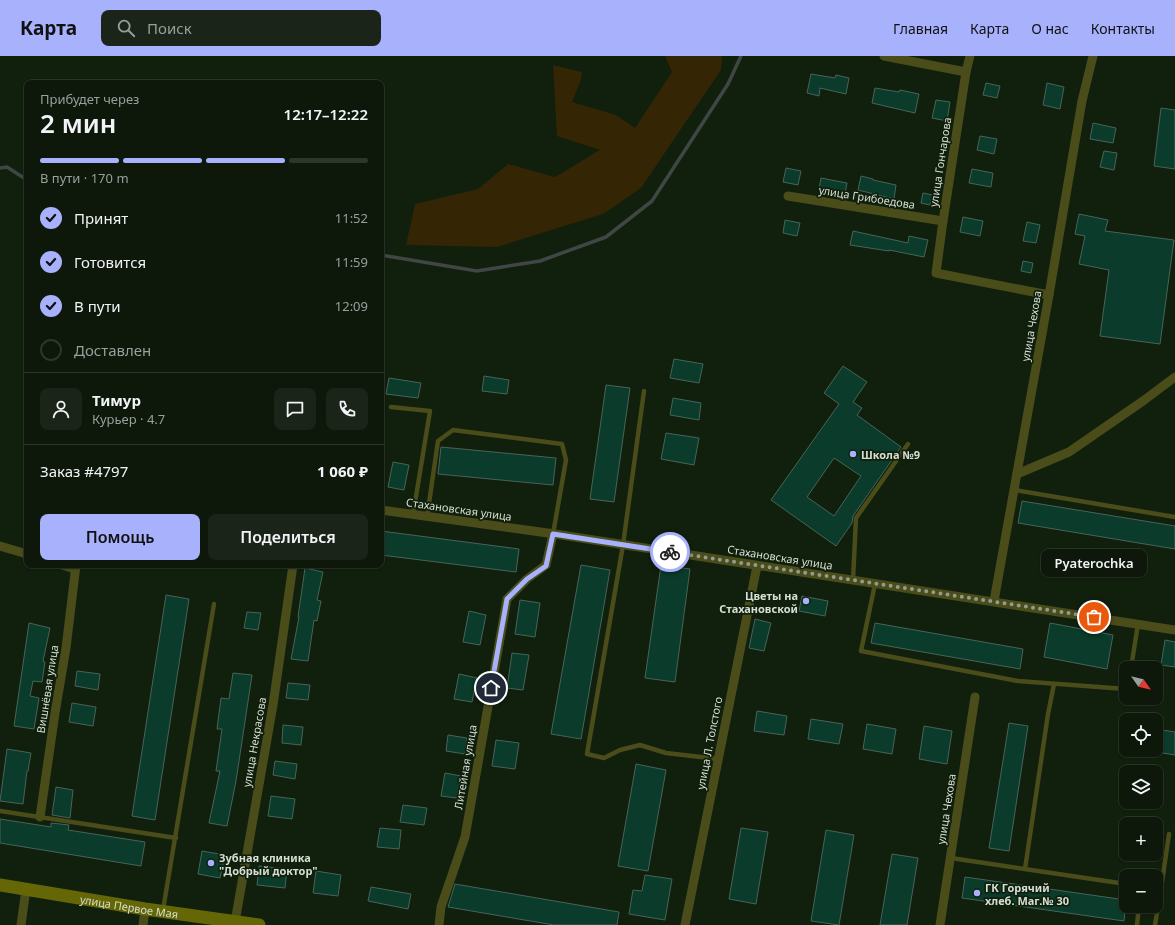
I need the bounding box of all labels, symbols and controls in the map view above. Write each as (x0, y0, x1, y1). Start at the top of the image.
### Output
search box (101, 10, 381, 46)
text: Карта (20, 15, 77, 41)
icon: search (115, 17, 137, 39)
text: Поиск (147, 18, 192, 38)
text: Главная (893, 19, 948, 38)
text: Карта (970, 19, 1009, 38)
text: О нас (1031, 19, 1069, 38)
text: Контакты (1091, 19, 1155, 38)
text: Прибудет через (40, 90, 139, 108)
text: 12:17–12:22 (284, 104, 368, 124)
text: 2 мин (40, 105, 116, 141)
street label: улица Гончарова (926, 116, 954, 208)
text: В пути · 170 m (40, 169, 129, 187)
street label: улица Грибоедова (818, 182, 916, 212)
icon: check (40, 207, 62, 229)
text: Принят (74, 208, 128, 228)
text: 11:52 (335, 209, 368, 227)
icon: check (40, 251, 62, 273)
text: Готовится (74, 252, 146, 272)
text: 11:59 (335, 253, 368, 271)
street label: улица Чехова (1017, 289, 1045, 363)
icon: check (40, 295, 62, 317)
text: В пути (74, 296, 121, 316)
text: 12:09 (335, 297, 368, 315)
text: Доставлен (74, 340, 151, 360)
button: person (40, 388, 82, 430)
button: chat (274, 388, 316, 430)
button: phone (326, 388, 368, 430)
text: Тимур (92, 390, 141, 410)
text: Курьер · 4.7 (92, 410, 165, 428)
place label: Школа №9 (861, 447, 920, 462)
marker: Школа №9 (848, 449, 858, 459)
text: Заказ #4797 (40, 461, 128, 481)
text: 1 060 ₽ (317, 461, 368, 481)
street label: Стахановская улица (405, 494, 513, 524)
button: Помощь (40, 514, 200, 560)
button: Поделиться (208, 514, 368, 560)
courier (650, 532, 690, 572)
icon: bike (659, 541, 681, 563)
street label: Стахановская улица (726, 541, 834, 573)
callout: Pyaterochka (1041, 549, 1147, 577)
text: Pyaterochka (1054, 554, 1134, 572)
place label: Цветы на Стахановской (719, 588, 798, 616)
marker: Цветы на Стахановской (801, 596, 811, 606)
pin (1077, 600, 1111, 634)
icon: bag (1083, 606, 1105, 628)
street label: Вишнёвая улица (33, 644, 61, 734)
north arrow (1119, 661, 1163, 705)
map controls (1119, 661, 1163, 913)
pin (474, 671, 508, 705)
icon: home (480, 677, 502, 699)
street label: улица Л. Толстого (693, 695, 725, 791)
street label: улица Некрасова (239, 696, 269, 788)
button: locate (1119, 713, 1163, 757)
street label: Литейная улица (450, 724, 480, 810)
button: layers (1119, 765, 1163, 809)
street label: улица Чехова (933, 772, 959, 846)
button: + (1119, 817, 1163, 861)
place label: Зубная клиника "Добрый доктор" (219, 850, 318, 878)
marker: Зубная клиника "Добрый доктор" (206, 858, 216, 868)
button: − (1119, 869, 1163, 913)
place label: ГК Горячий хлеб. Маг.№ 30 (985, 880, 1069, 908)
marker: ГК Горячий хлеб. Маг.№ 30 (972, 888, 982, 898)
street label: улица Первое Мая (79, 891, 179, 921)

